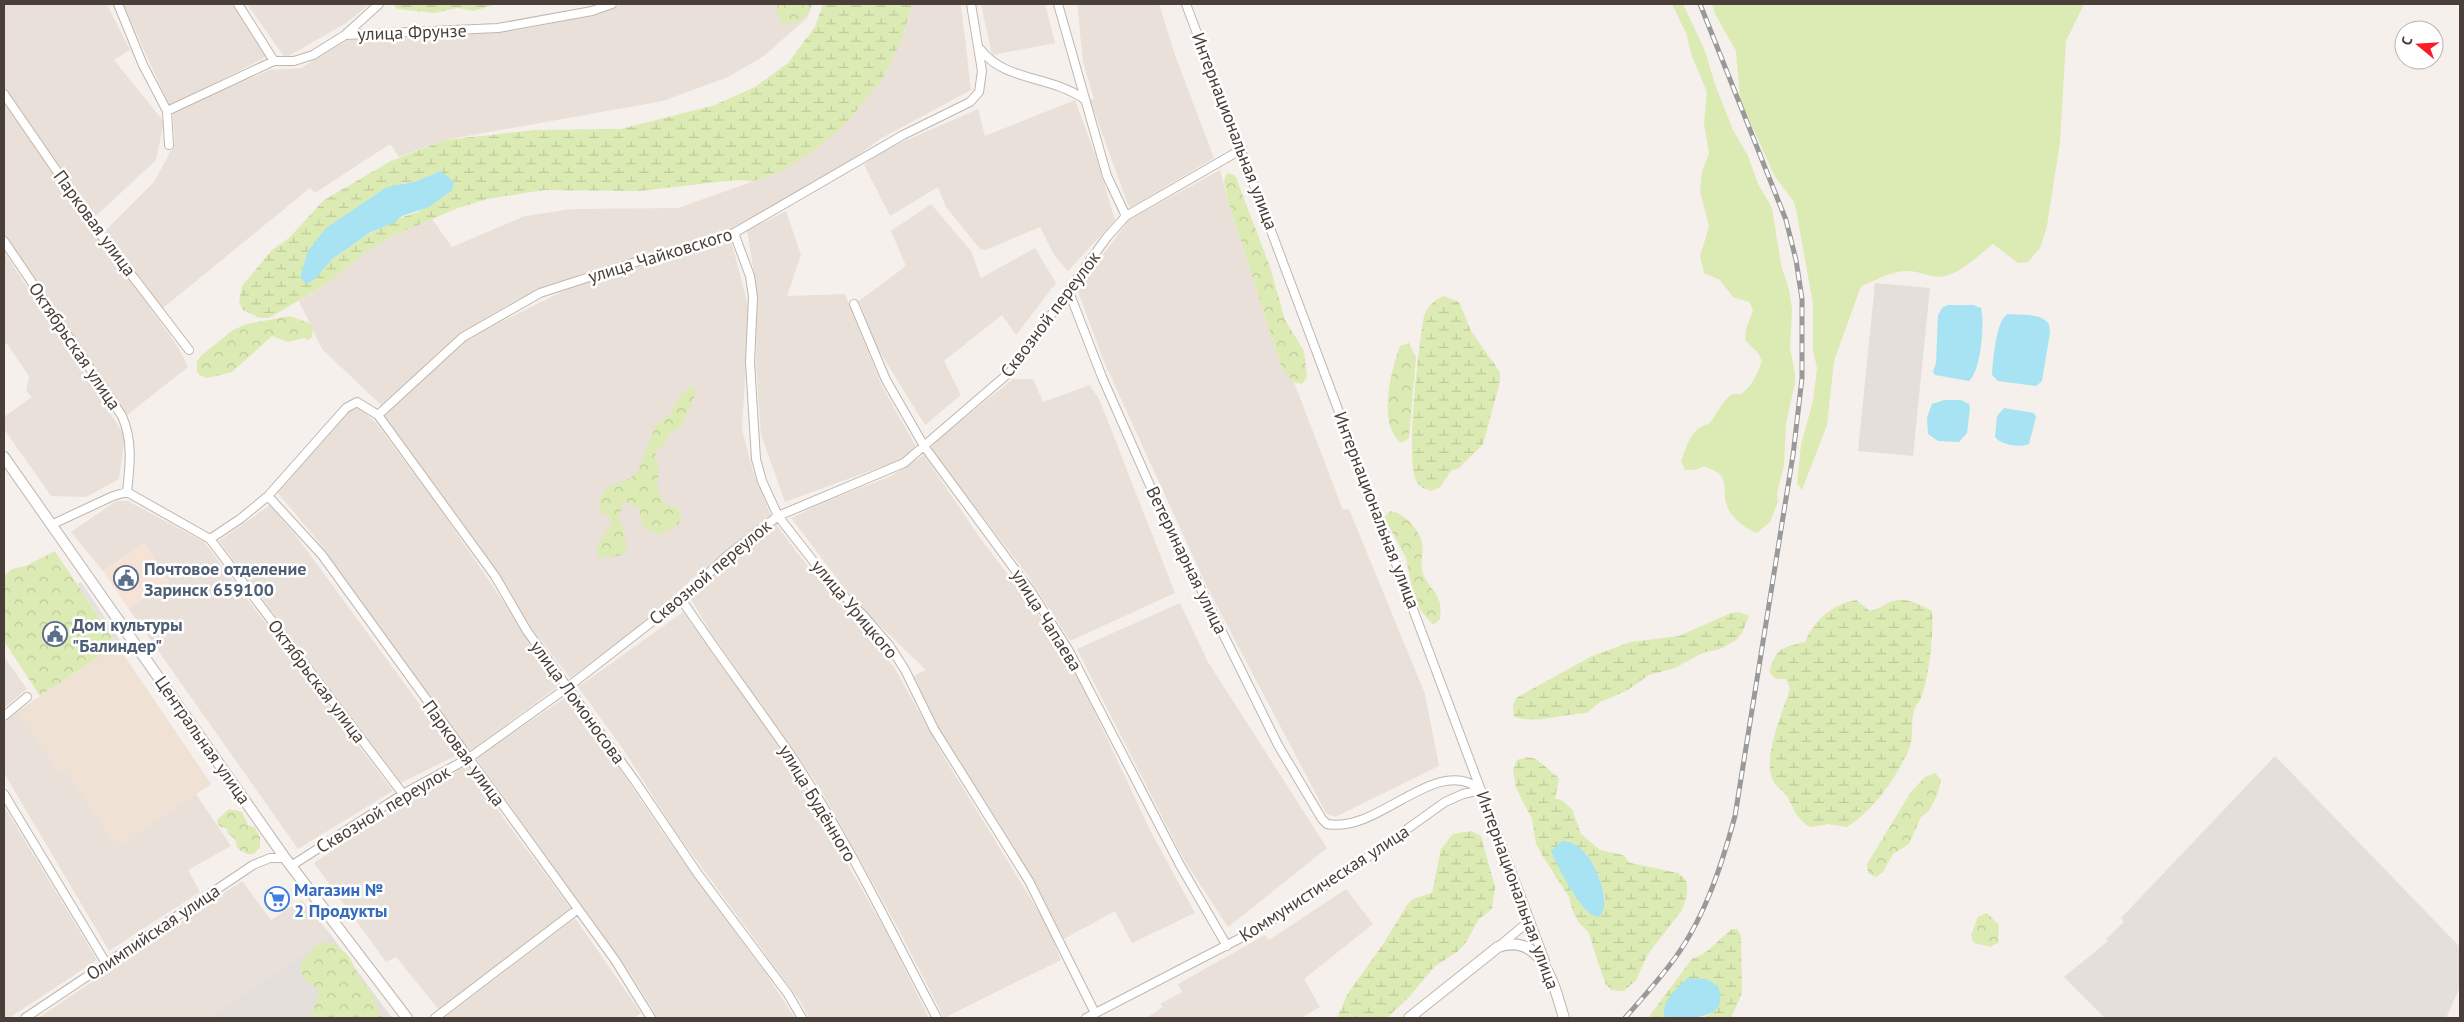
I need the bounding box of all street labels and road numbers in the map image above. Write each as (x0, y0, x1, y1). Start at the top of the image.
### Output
street label: улица Фрунзе (357, 19, 467, 45)
street label: Интернациональная улица (1187, 29, 1283, 233)
street label: Парковая улица (49, 165, 141, 281)
street label: улица Чайковского (585, 222, 735, 288)
street label: Сквозной переулок (995, 246, 1105, 382)
street label: Октябрьская улица (24, 278, 126, 414)
street label: Интернациональная улица (1329, 408, 1425, 612)
street label: Ветеринарная улица (1141, 482, 1233, 638)
street label: Сквозной переулок (644, 514, 776, 630)
street label: улица Урицкого (807, 555, 903, 663)
street label: улица Чапаева (1006, 565, 1088, 675)
street label: Октябрьская улица (263, 615, 371, 747)
street label: улица Ломоносова (525, 636, 631, 768)
street label: Центральная улица (150, 671, 256, 809)
street label: Парковая улица (418, 695, 510, 811)
street label: улица Будённого (774, 740, 862, 866)
street label: Сквозной переулок (312, 760, 455, 858)
street label: Интернациональная улица (1471, 788, 1565, 992)
street label: Коммунистическая улица (1235, 819, 1413, 947)
street label: Олимпийская улица (82, 879, 224, 985)

